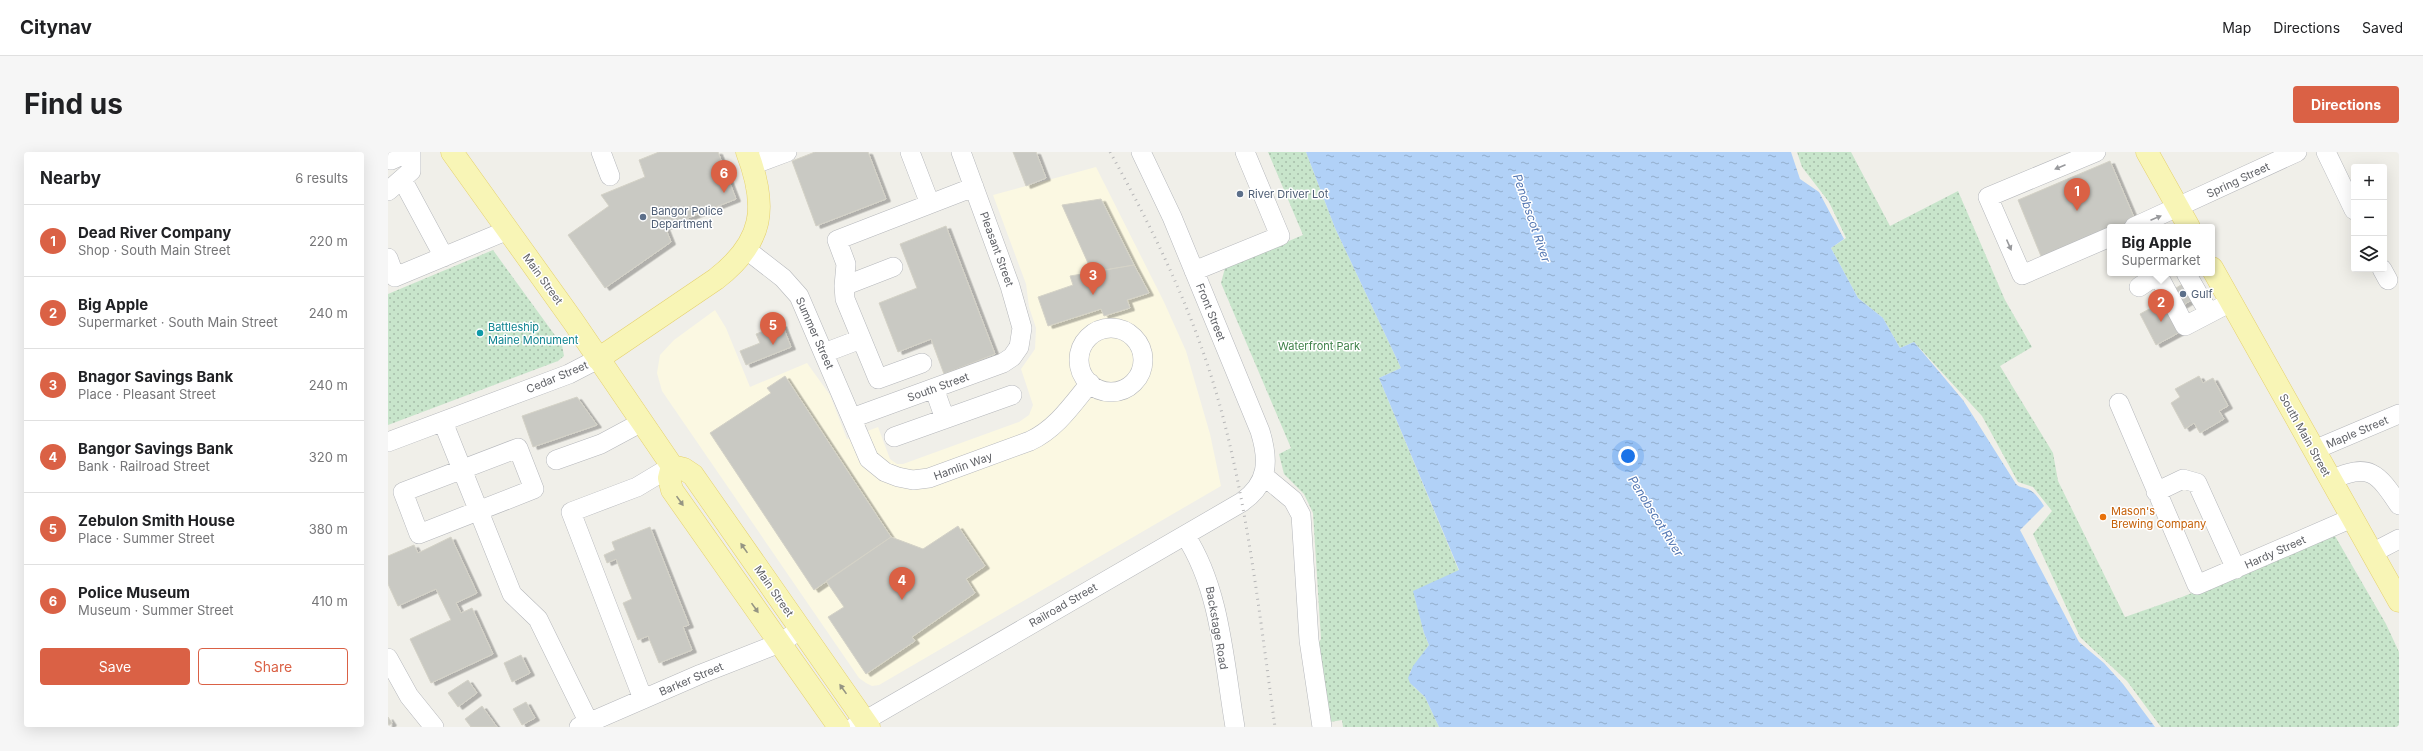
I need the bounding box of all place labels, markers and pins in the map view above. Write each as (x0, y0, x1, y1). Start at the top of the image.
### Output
pin: 6 (711, 160, 737, 193)
pin: 1 (2064, 178, 2090, 211)
place label: River Driver Lot (1248, 187, 1329, 201)
marker: River Driver Lot (1235, 189, 1245, 199)
place label: Bangor Police Department (651, 204, 723, 231)
marker: Bangor Police Department (638, 212, 648, 222)
pin: 3 (1080, 262, 1106, 295)
place label: Gulf (2191, 287, 2212, 301)
pin: 2 (2148, 289, 2174, 322)
marker: Gulf (2178, 289, 2188, 299)
pin: 5 (760, 312, 786, 345)
place label: Battleship Maine Monument (488, 320, 579, 347)
marker: Battleship Maine Monument (475, 328, 485, 338)
place label: Mason's Brewing Company (2111, 504, 2206, 531)
marker: Mason's Brewing Company (2098, 512, 2108, 522)
pin: 4 (889, 567, 915, 600)

